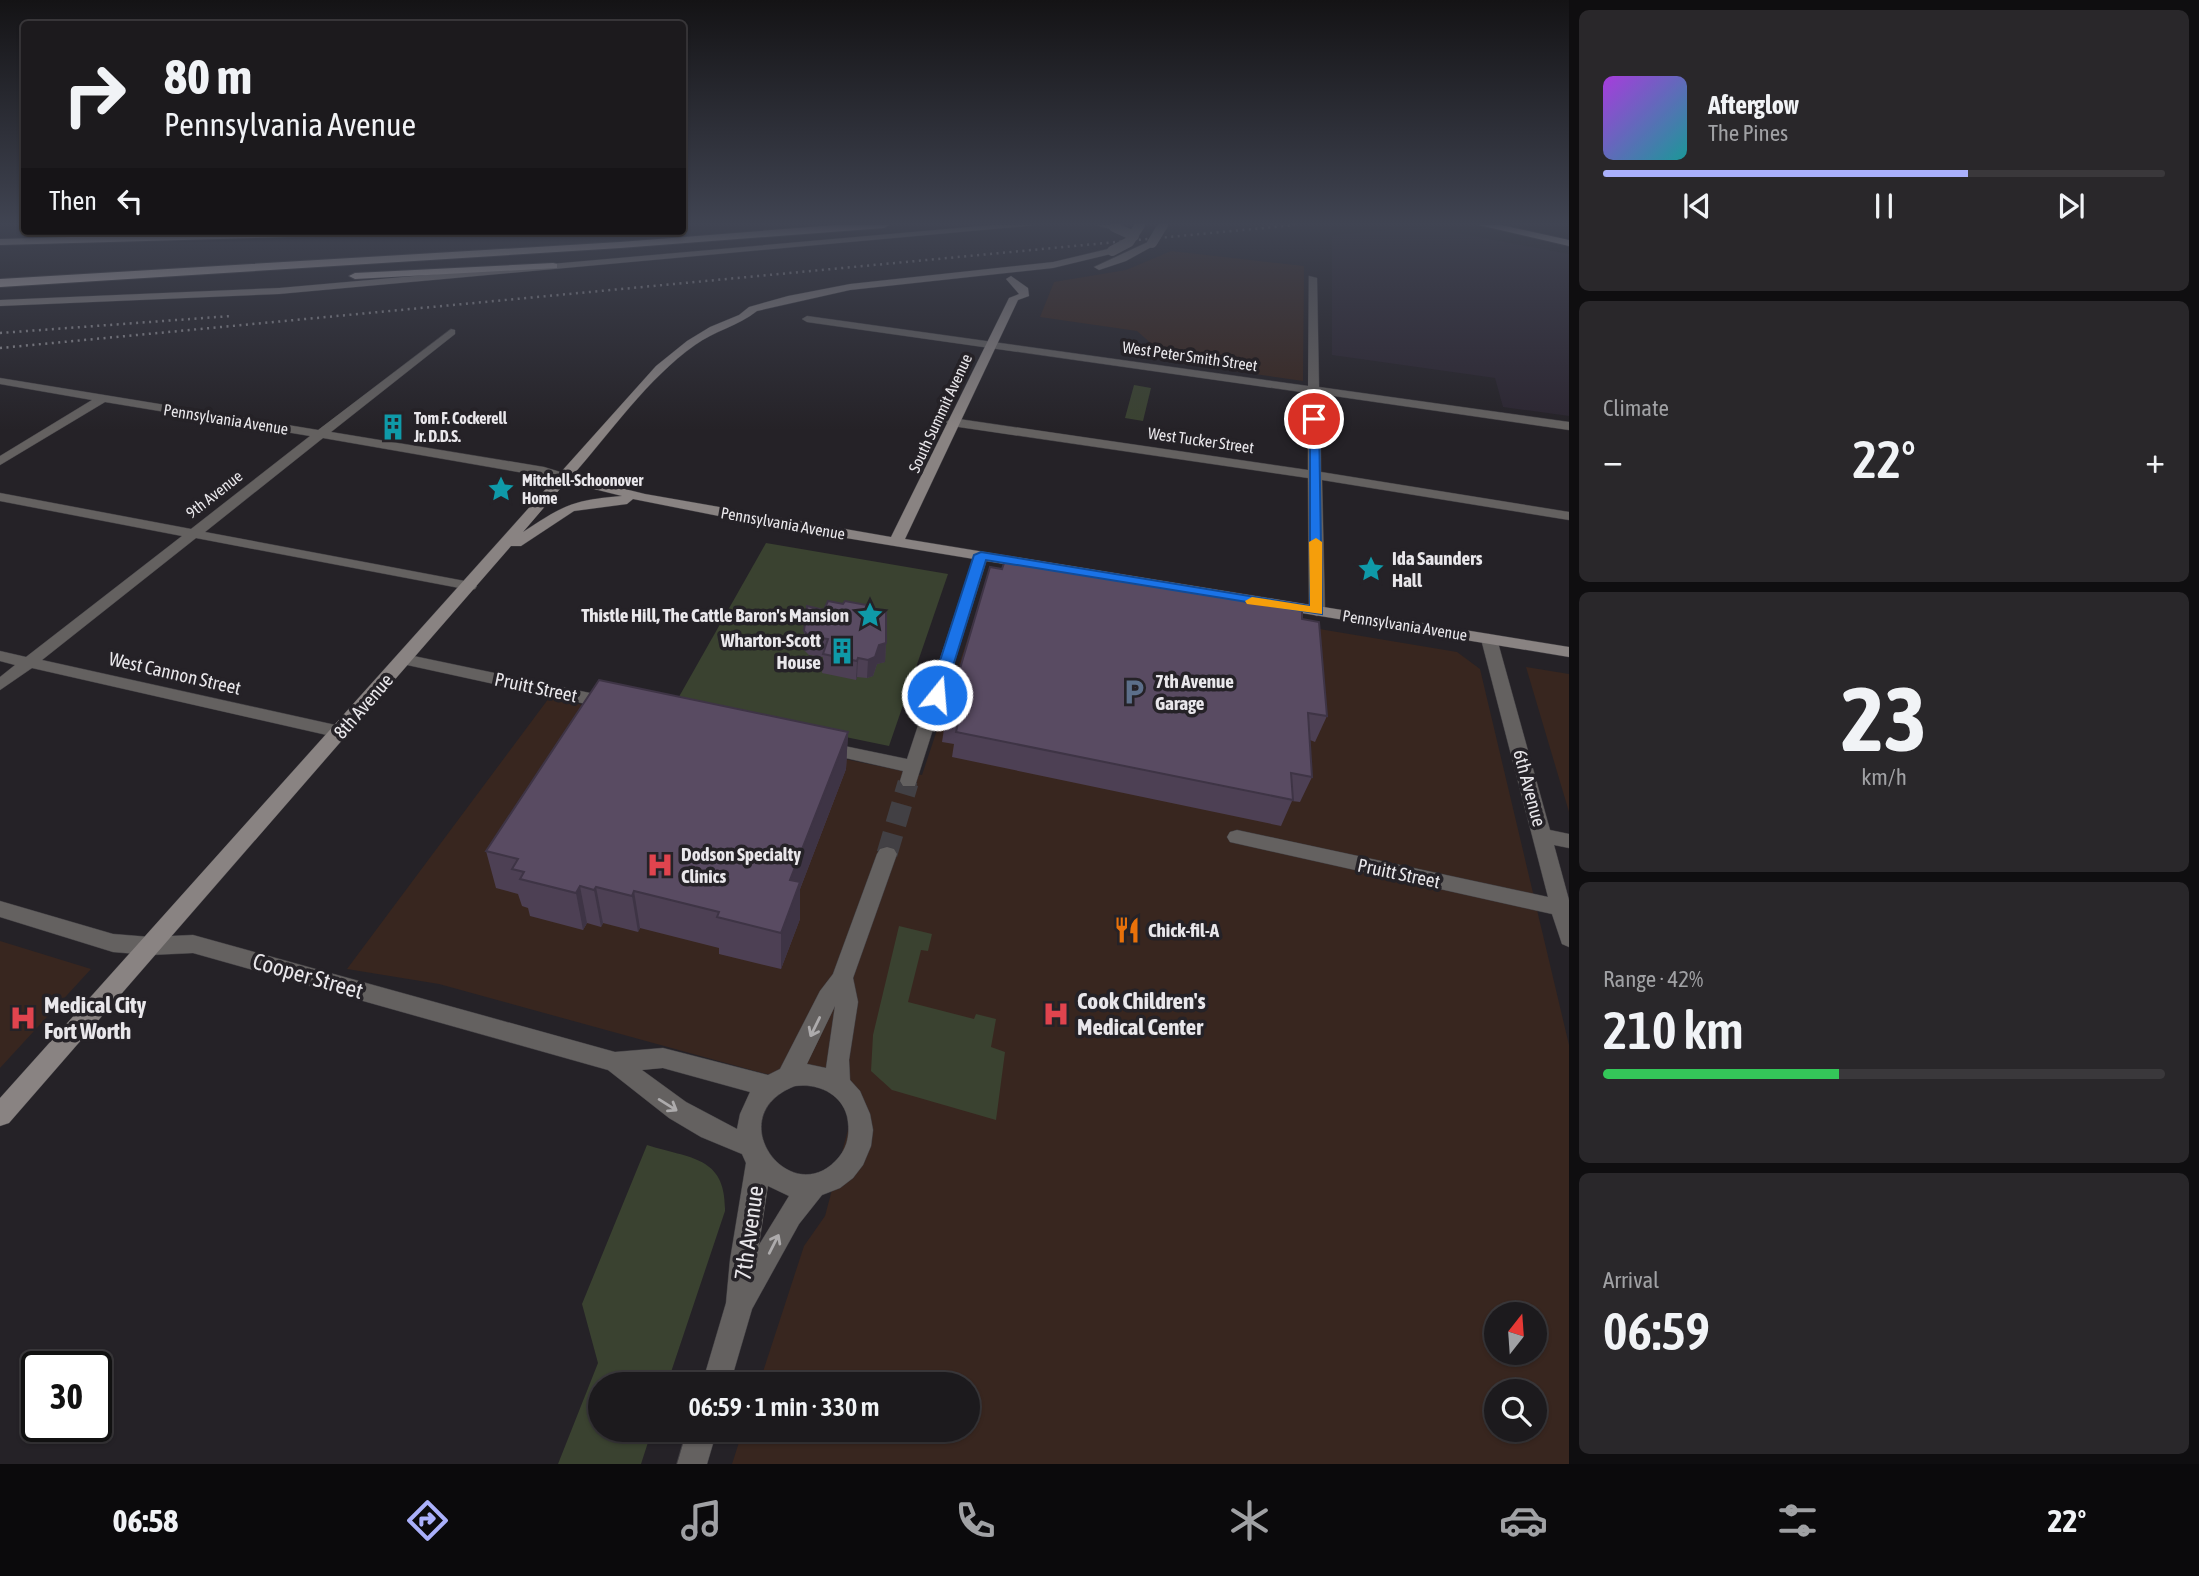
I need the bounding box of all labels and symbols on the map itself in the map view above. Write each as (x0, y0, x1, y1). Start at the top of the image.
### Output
street label: West Peter Smith Street (1121, 338, 1259, 374)
street label: South Summit Avenue (905, 351, 975, 475)
pin (1284, 389, 1344, 449)
street label: Pennsylvania Avenue (162, 400, 290, 439)
place label: Tom F. Cockerell Jr. D.D.S. (413, 409, 508, 445)
building icon: Tom F. Cockerell Jr. D.D.S. (378, 412, 408, 442)
street label: West Tucker Street (1147, 424, 1255, 456)
street label: 9th Avenue (182, 466, 246, 522)
place label: Mitchell-Schoonover Home (522, 471, 644, 507)
place icon: Mitchell-Schoonover Home (486, 474, 516, 504)
street label: Pennsylvania Avenue (719, 503, 847, 544)
place label: Ida Saunders Hall (1392, 547, 1483, 591)
place icon: Ida Saunders Hall (1356, 554, 1386, 584)
place icon: Thistle Hill, The Cattle Baron's Mansion (855, 600, 885, 630)
place label: Thistle Hill, The Cattle Baron's Mansion (581, 604, 849, 626)
street label: Pennsylvania Avenue (1341, 606, 1469, 645)
place label: Wharton-Scott House (720, 629, 822, 673)
building icon: Wharton-Scott House (827, 636, 857, 666)
street label: West Cannon Street (107, 647, 243, 699)
position arrow (900, 658, 974, 732)
street label: Pruitt Street (493, 668, 579, 706)
street label: 8th Avenue (329, 669, 397, 743)
place label: 7th Avenue Garage (1155, 670, 1234, 714)
parking icon: 7th Avenue Garage (1119, 677, 1149, 707)
street label: 6th Avenue (1509, 747, 1551, 829)
place label: Dodson Specialty Clinics (681, 843, 801, 887)
hospital icon: Dodson Specialty Clinics (645, 850, 675, 880)
street label: Pruitt Street (1356, 854, 1442, 892)
restaurant icon: Chick-fil-A (1112, 915, 1142, 945)
place label: Chick-fil-A (1148, 919, 1220, 941)
street label: Cooper Street (250, 948, 366, 1004)
place label: Cook Children's Medical Center (1077, 988, 1206, 1040)
place label: Medical City Fort Worth (44, 992, 147, 1044)
hospital icon: Cook Children's Medical Center (1041, 999, 1071, 1029)
hospital icon: Medical City Fort Worth (8, 1003, 38, 1033)
one-way arrow (808, 1016, 822, 1037)
one-way arrow (657, 1098, 677, 1112)
street label: 7th Avenue (729, 1184, 769, 1282)
one-way arrow (768, 1234, 782, 1255)
north arrow (1484, 1302, 1547, 1365)
speed limit sign: 30 (21, 1351, 112, 1442)

